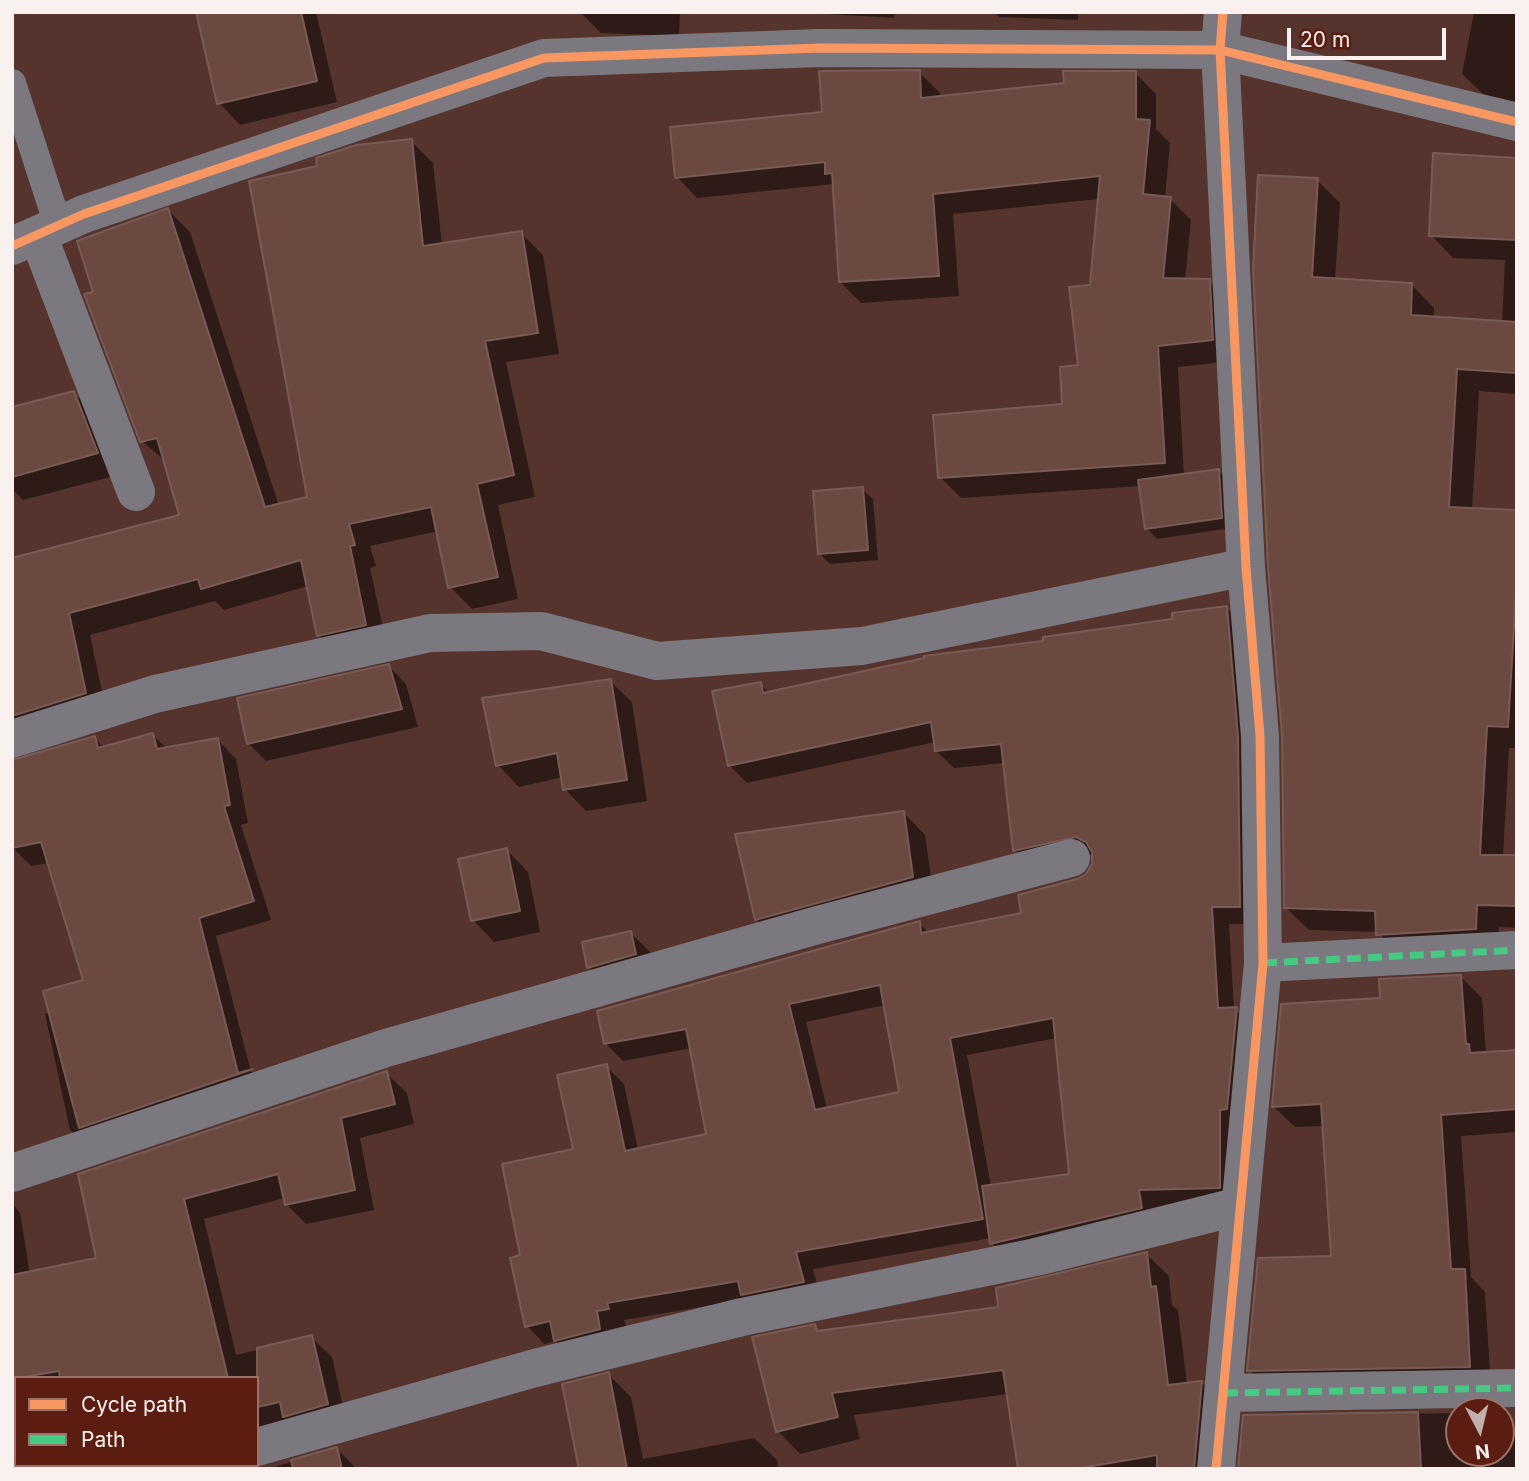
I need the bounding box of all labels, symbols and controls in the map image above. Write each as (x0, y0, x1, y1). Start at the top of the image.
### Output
scale bar (1291, 14, 1450, 58)
text: 20 m (1300, 27, 1350, 52)
legend (14, 1376, 259, 1467)
text: Cycle path (81, 1392, 187, 1417)
north arrow (1445, 1397, 1515, 1467)
text: Path (81, 1427, 126, 1452)
text: N (1474, 1439, 1491, 1464)

